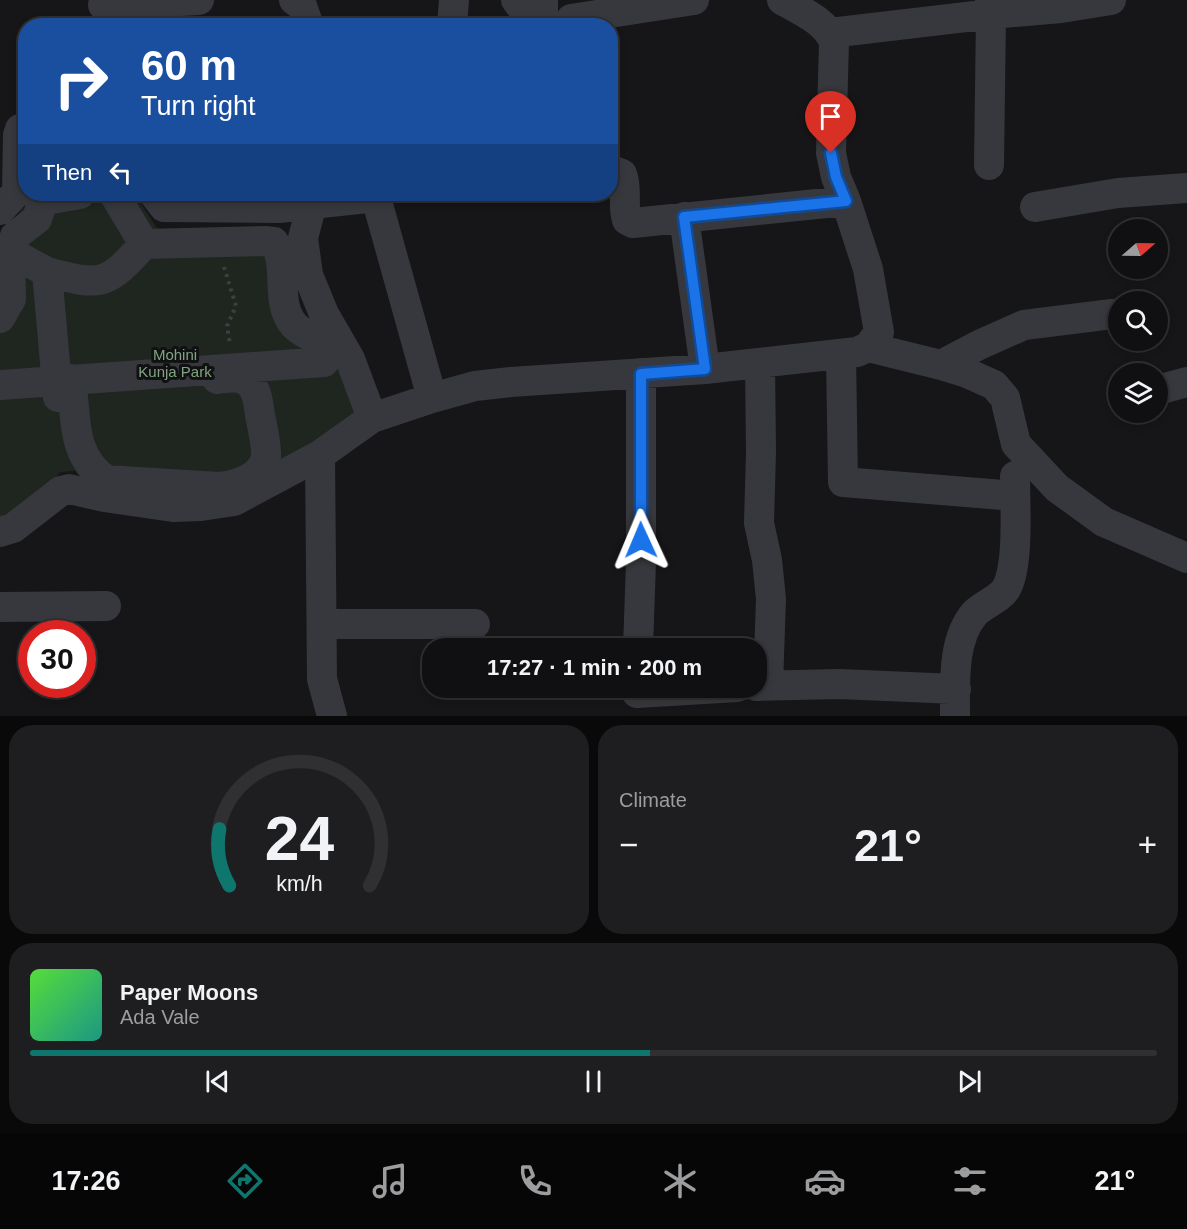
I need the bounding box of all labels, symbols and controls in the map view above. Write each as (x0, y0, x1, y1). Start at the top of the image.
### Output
icon: right (42, 42, 120, 120)
text: 60 m (141, 42, 237, 89)
text: Turn right (141, 91, 256, 121)
pin (805, 91, 856, 153)
icon: arrive (814, 100, 847, 133)
icon: left (104, 156, 137, 189)
text: Then (42, 160, 92, 185)
north arrow (1108, 219, 1168, 279)
map controls (1108, 219, 1168, 423)
button: search (1108, 291, 1168, 351)
park label: Mohini Kunja Park (138, 346, 212, 380)
button: layers (1108, 363, 1168, 423)
position arrow (609, 508, 673, 572)
speed limit sign: 30 (18, 620, 96, 698)
text: 17:27 · 1 min · 200 m (487, 655, 702, 680)
text: Climate (619, 789, 687, 811)
text: 24 (264, 804, 334, 873)
text: 21° (854, 820, 922, 871)
text: − (619, 826, 638, 863)
text: + (1138, 826, 1157, 863)
text: km/h (276, 873, 322, 897)
text: Paper Moons (120, 980, 258, 1005)
text: Ada Vale (120, 1006, 200, 1028)
icon: previous (201, 1065, 234, 1098)
icon: pause (577, 1065, 610, 1098)
icon: next (953, 1065, 986, 1098)
icon: directions (224, 1160, 266, 1202)
icon: music (369, 1160, 411, 1202)
icon: phone (514, 1160, 556, 1202)
icon: climate (659, 1160, 701, 1202)
icon: car (804, 1160, 846, 1202)
icon: filters (949, 1160, 991, 1202)
text: 17:26 (52, 1166, 121, 1196)
text: 21° (1095, 1166, 1135, 1196)

